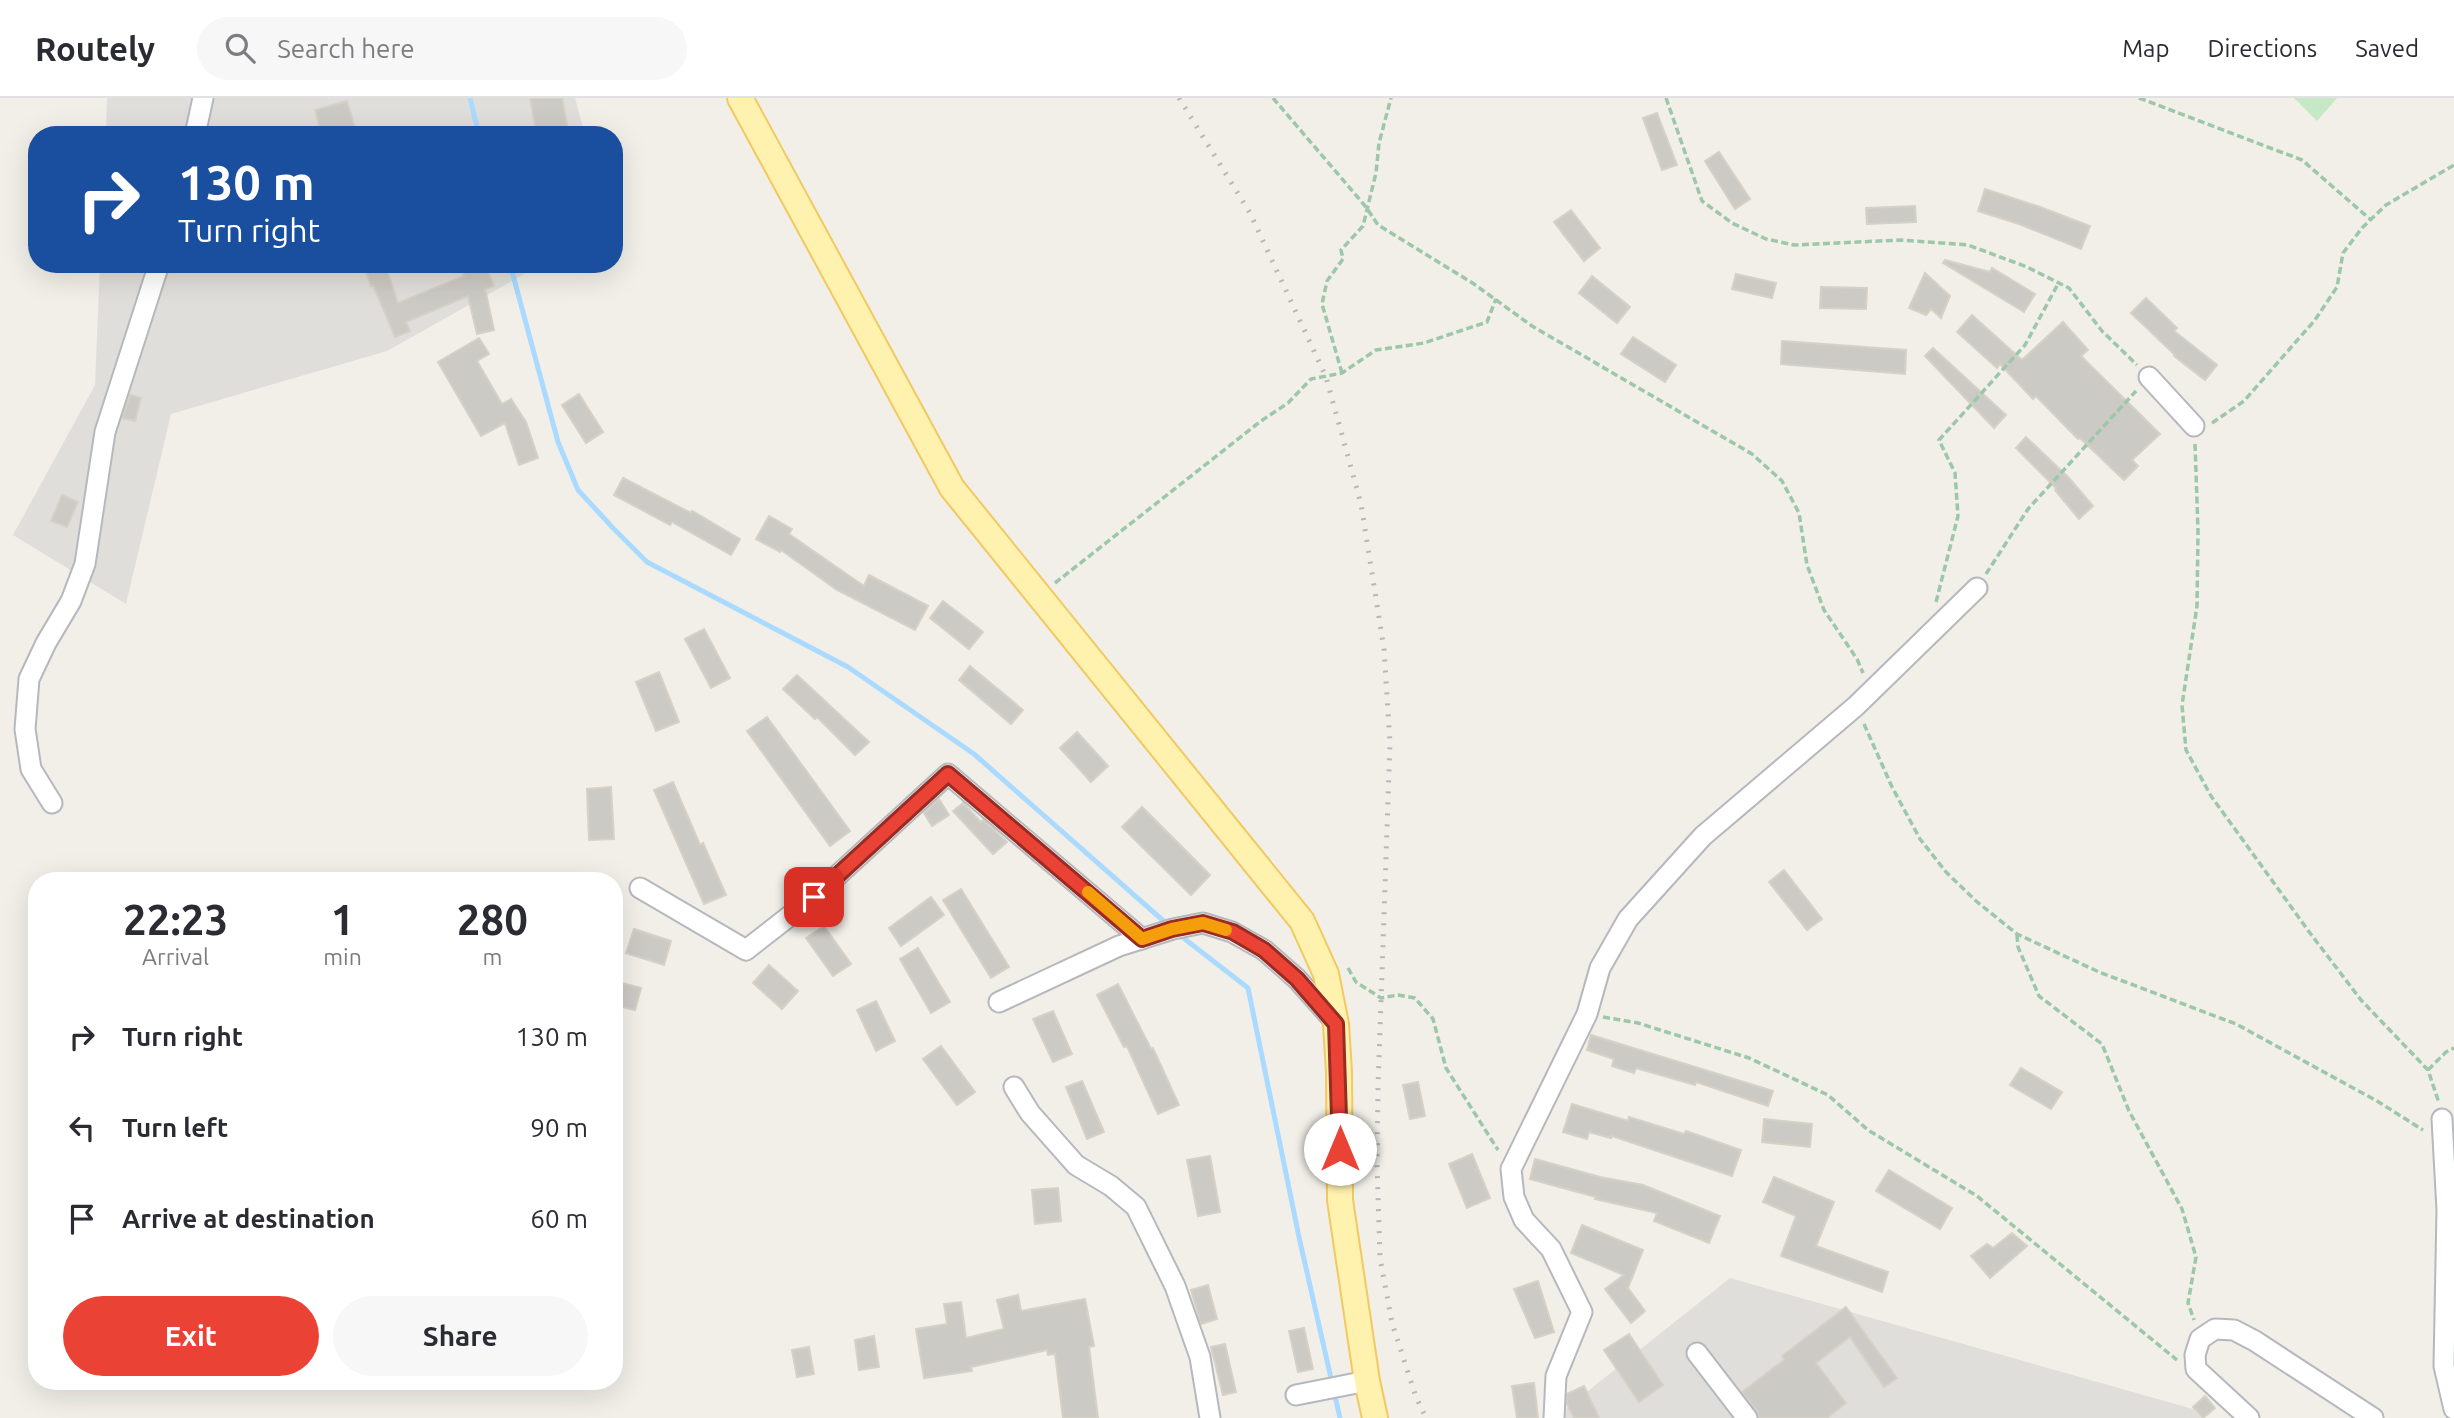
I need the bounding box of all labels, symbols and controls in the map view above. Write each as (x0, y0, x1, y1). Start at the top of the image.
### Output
search box (197, 17, 687, 80)
icon: search (221, 29, 259, 67)
text: Routely (35, 30, 155, 67)
text: Search here (277, 34, 415, 63)
text: Map (2122, 35, 2169, 62)
text: Directions (2207, 35, 2317, 62)
text: Saved (2355, 35, 2419, 62)
icon: right (63, 154, 154, 245)
text: 130 m (178, 154, 315, 209)
text: Turn right (178, 212, 320, 248)
pin (784, 867, 844, 927)
icon: arrive (795, 878, 833, 916)
text: 22:23 (123, 896, 228, 943)
text: 1 (331, 896, 354, 943)
text: 280 (457, 896, 528, 943)
text: Arrival (142, 944, 209, 969)
text: min (323, 944, 362, 969)
text: m (482, 944, 502, 969)
icon: right (63, 1018, 101, 1056)
text: Turn right (122, 1022, 243, 1051)
text: 130 m (516, 1022, 588, 1051)
icon: left (63, 1109, 101, 1147)
position arrow (1303, 1112, 1377, 1186)
text: Turn left (122, 1113, 228, 1142)
text: 90 m (530, 1113, 588, 1142)
icon: arrive (63, 1200, 101, 1238)
text: Arrive at destination (122, 1204, 375, 1233)
text: 60 m (530, 1204, 588, 1233)
button: Exit (63, 1296, 319, 1376)
button: Share (333, 1296, 588, 1376)

